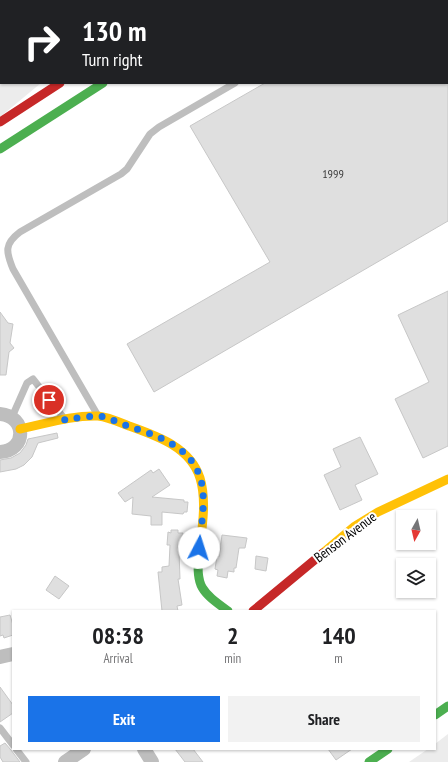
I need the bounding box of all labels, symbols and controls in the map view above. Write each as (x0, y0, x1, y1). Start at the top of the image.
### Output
text: 130 m (82, 12, 146, 49)
icon: right (16, 16, 68, 68)
text: Turn right (82, 48, 142, 71)
house number: 1999 (322, 166, 344, 181)
pin (32, 383, 66, 417)
icon: arrive (38, 389, 60, 411)
street label: Benson Avenue (310, 508, 380, 566)
north arrow (396, 510, 436, 550)
map controls (396, 510, 436, 598)
position arrow (178, 527, 220, 569)
button: layers (396, 558, 436, 598)
text: 08:38 (92, 620, 144, 651)
text: 2 (227, 620, 238, 651)
text: 140 (321, 620, 356, 651)
text: Arrival (103, 650, 133, 667)
text: min (224, 650, 241, 667)
text: m (334, 650, 343, 667)
button: Exit (28, 696, 220, 742)
button: Share (228, 696, 420, 742)

